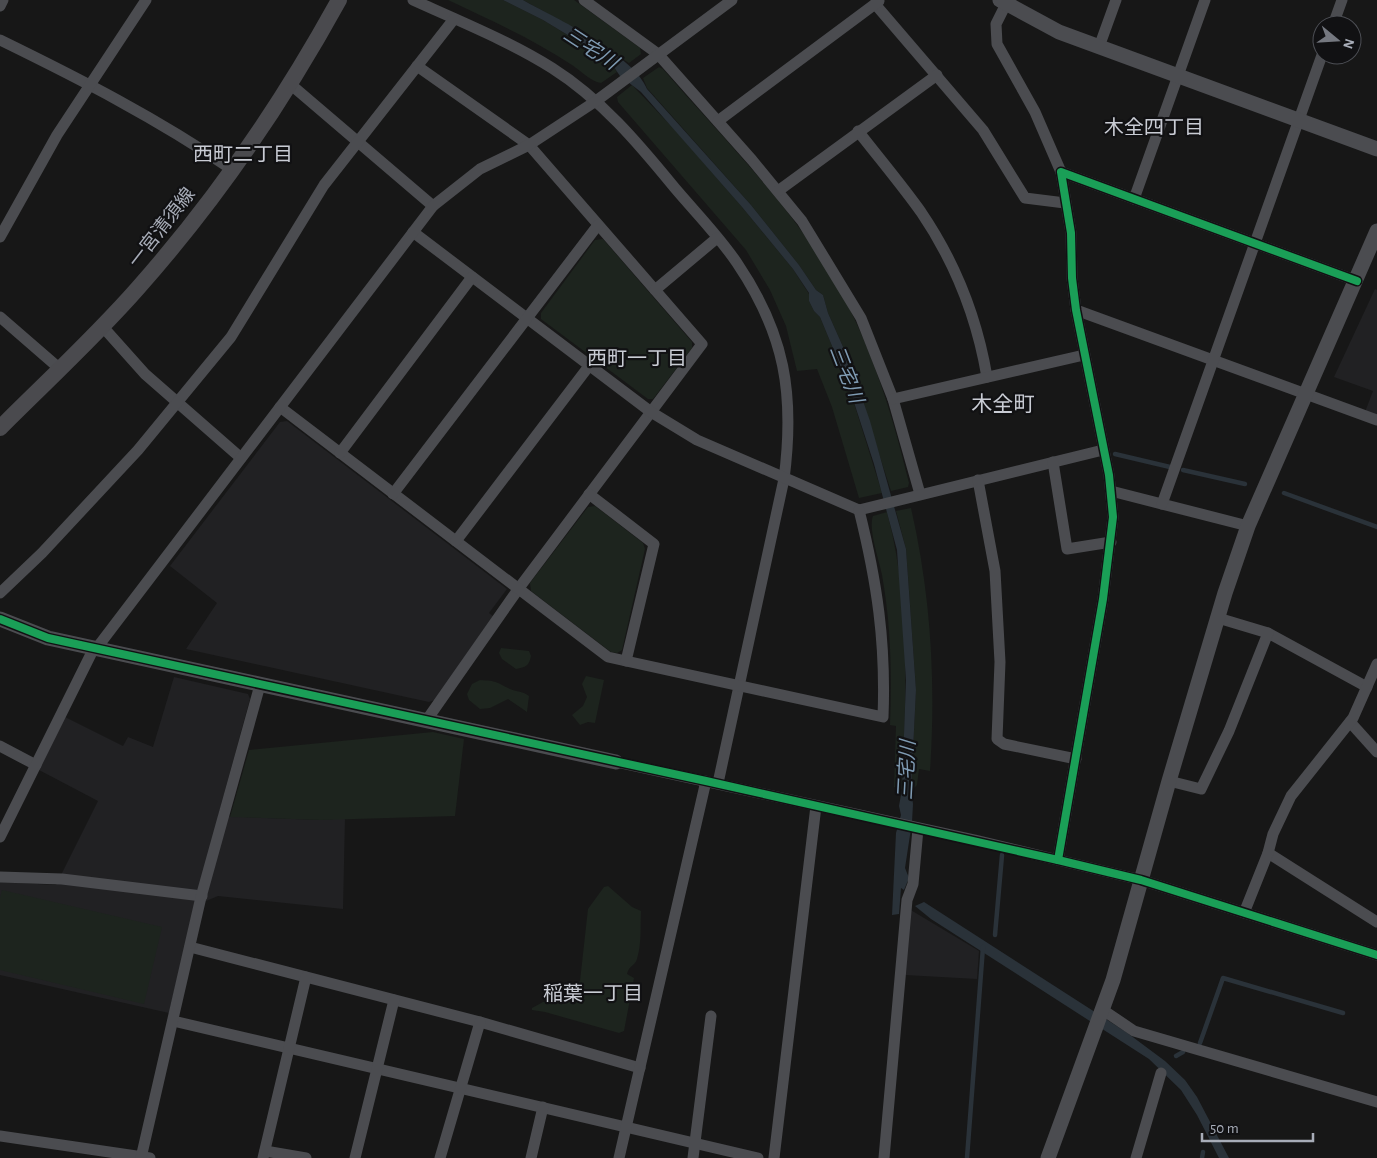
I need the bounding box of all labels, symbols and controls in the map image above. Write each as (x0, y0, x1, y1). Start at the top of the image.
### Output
north arrow (1312, 15, 1362, 65)
water label: 三宅川 (560, 23, 623, 75)
text: N (1340, 37, 1357, 51)
district label: 木全四丁目 (1104, 117, 1204, 138)
district label: 西町二丁目 (193, 145, 293, 165)
street label: 一宮清須線 (124, 183, 199, 271)
water label: 三宅川 (826, 342, 868, 408)
district label: 西町一丁目 (587, 349, 687, 369)
district label: 木全町 (972, 393, 1035, 415)
water label: 三宅川 (894, 738, 919, 801)
district label: 稲葉一丁目 (543, 983, 643, 1004)
scale bar (1202, 1110, 1313, 1142)
text: 50 m (1210, 1121, 1239, 1136)

